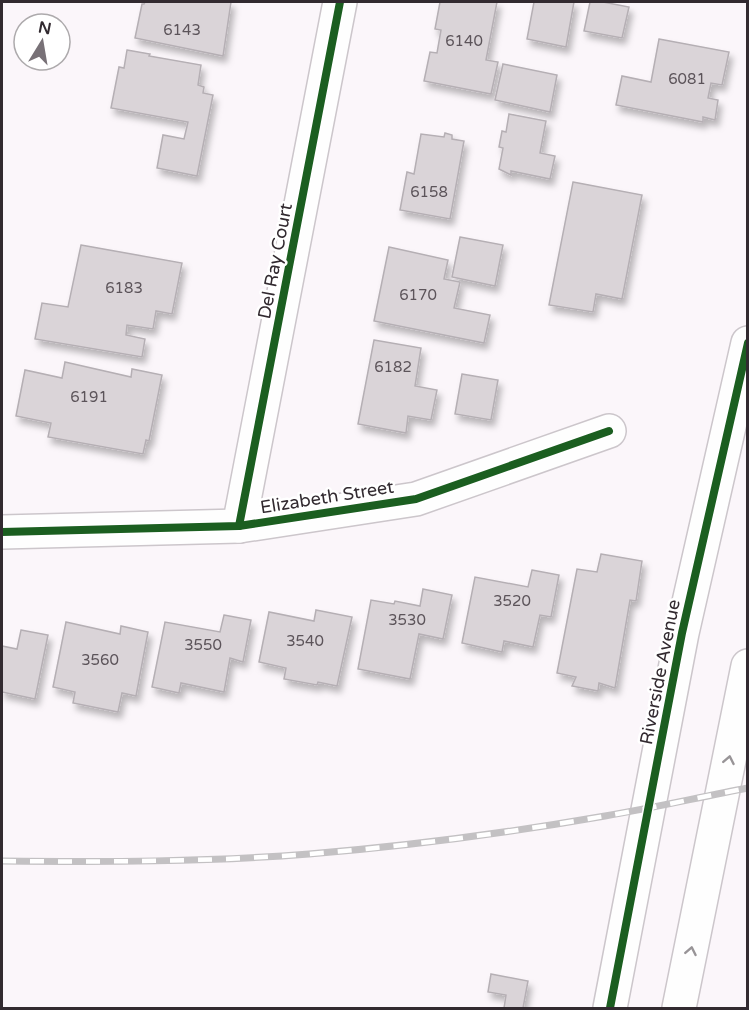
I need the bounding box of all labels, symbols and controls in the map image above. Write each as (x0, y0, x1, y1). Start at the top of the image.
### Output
north arrow (12, 12, 72, 72)
text: N (36, 17, 53, 39)
house number: 6143 (163, 21, 201, 39)
house number: 6140 (445, 32, 483, 50)
house number: 6081 (668, 70, 706, 88)
house number: 6158 (410, 183, 448, 201)
street label: Del Ray Court (253, 201, 297, 321)
house number: 6183 (105, 279, 143, 297)
house number: 6170 (399, 286, 437, 304)
house number: 6182 (374, 358, 412, 376)
house number: 6191 (70, 388, 108, 406)
street label: Elizabeth Street (259, 476, 396, 518)
house number: 3520 (493, 592, 531, 610)
street label: Riverside Avenue (635, 597, 685, 747)
house number: 3530 (388, 611, 426, 629)
house number: 3540 (286, 632, 324, 650)
house number: 3550 (184, 636, 222, 654)
house number: 3560 (81, 651, 119, 669)
one-way arrow (722, 755, 735, 765)
one-way arrow (684, 946, 697, 956)

